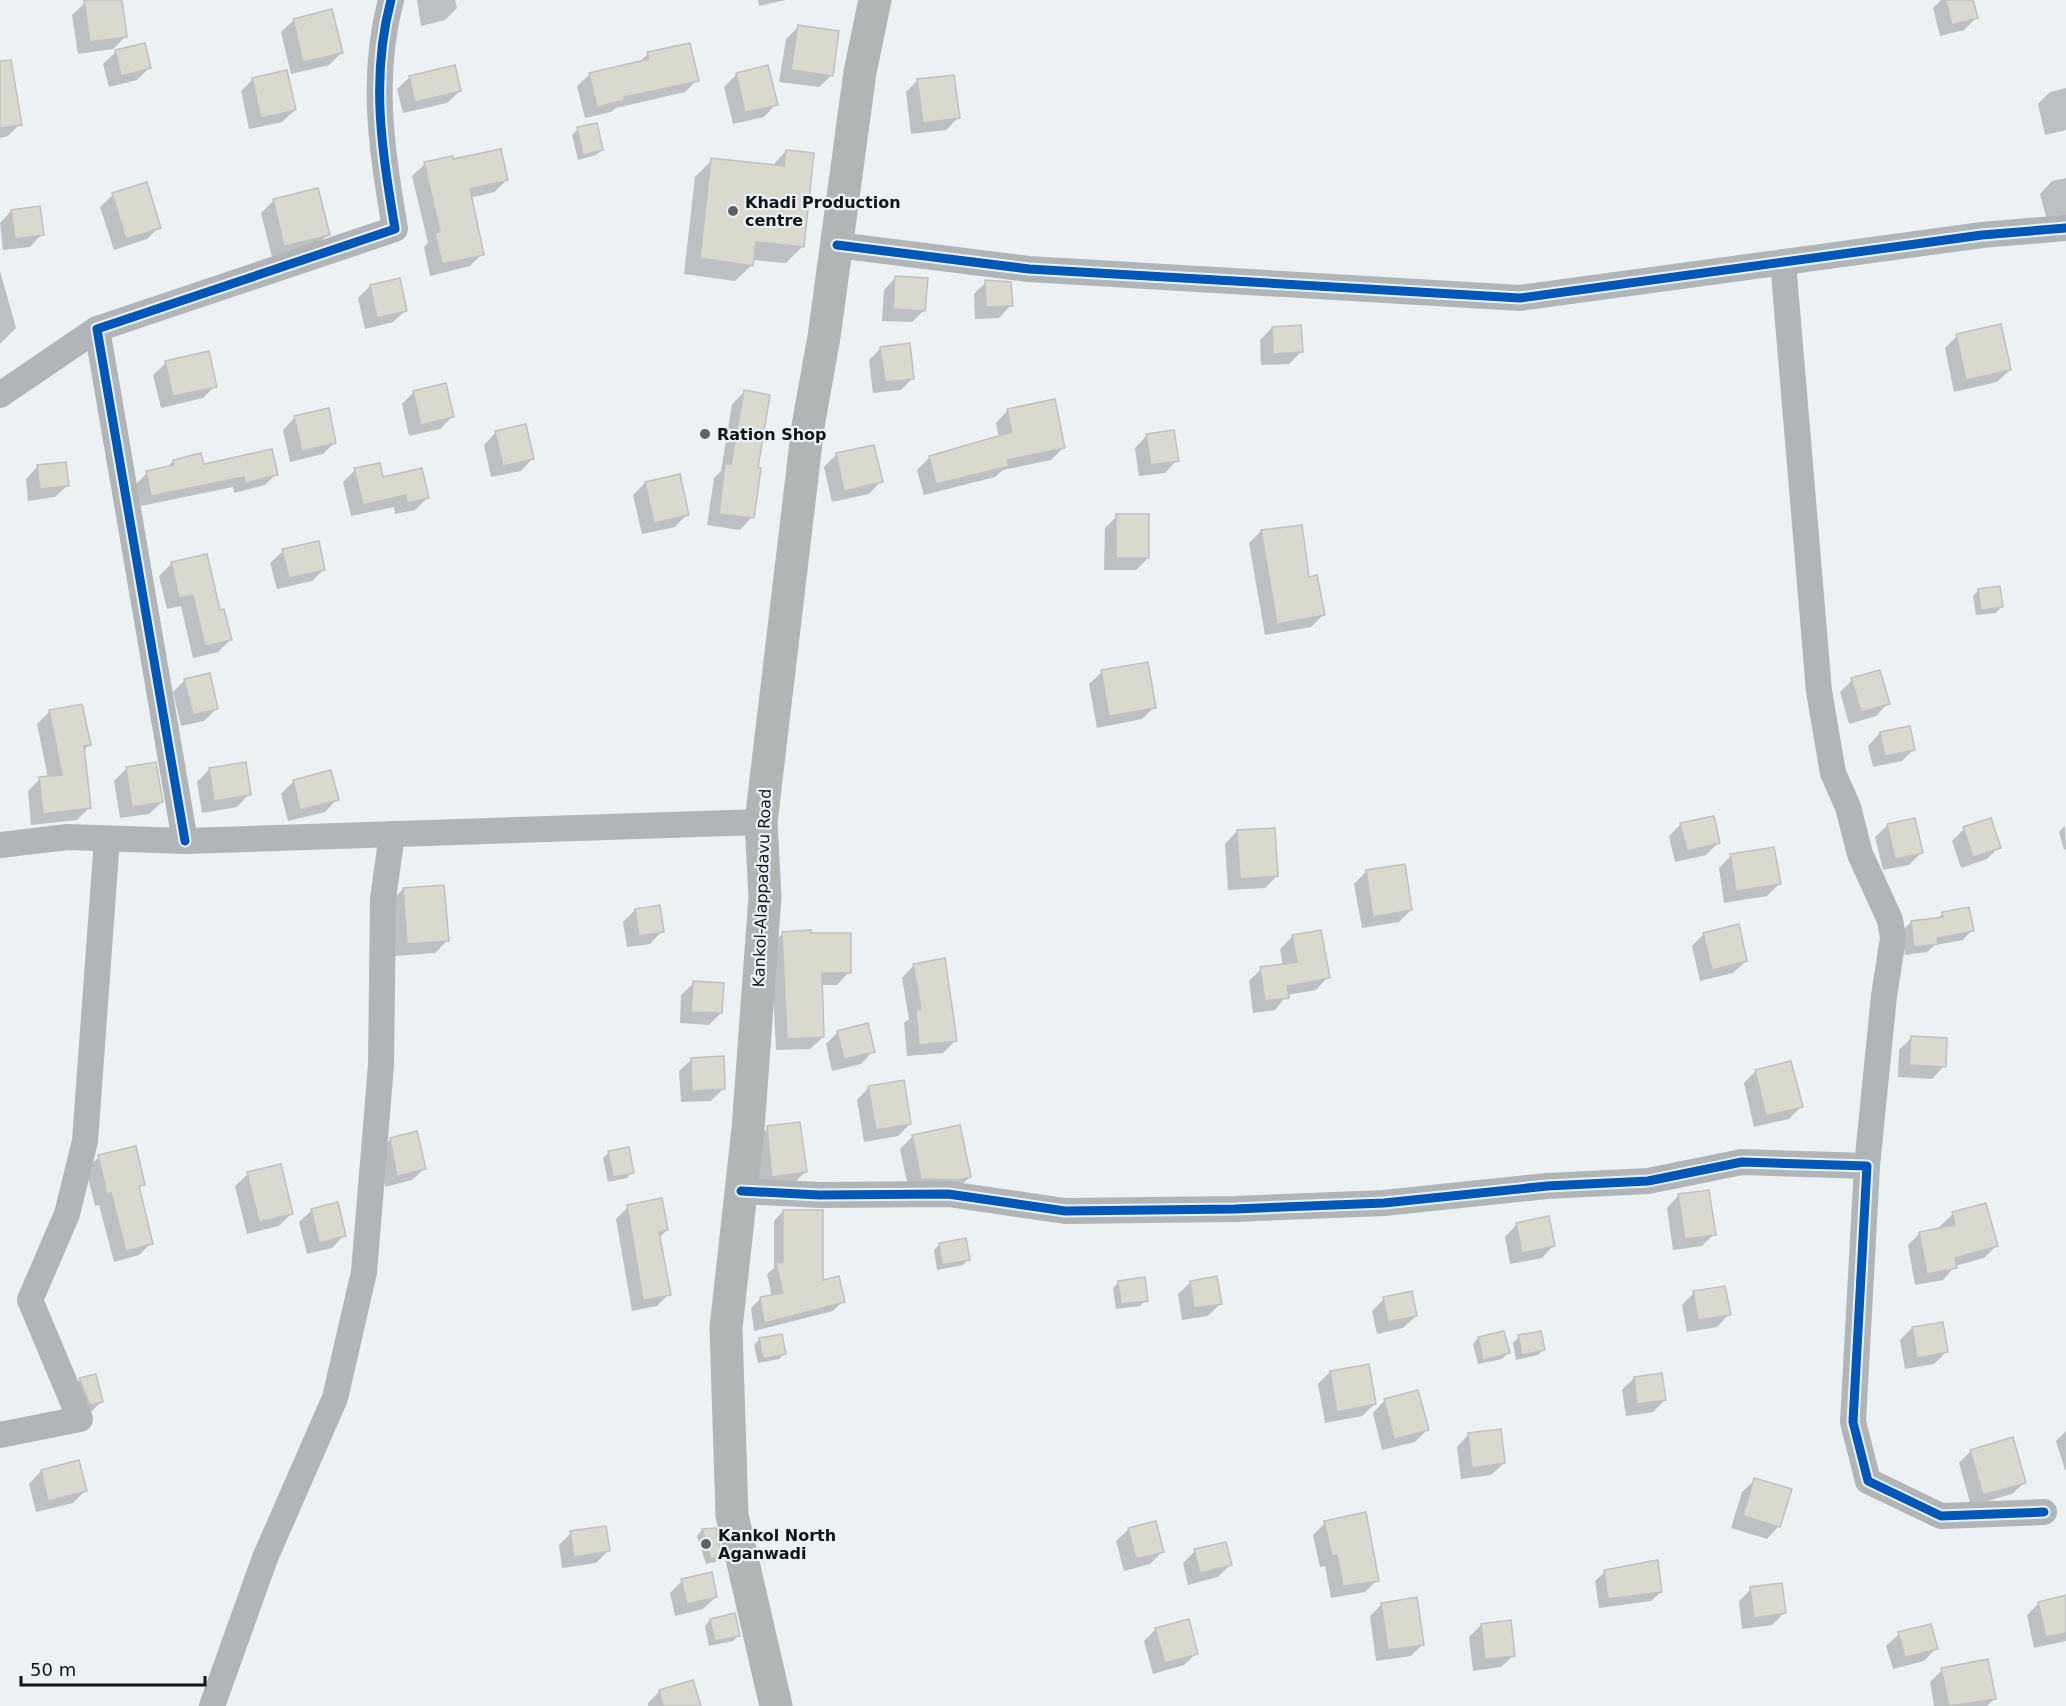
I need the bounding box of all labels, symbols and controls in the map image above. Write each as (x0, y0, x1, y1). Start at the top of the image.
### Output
place label: Khadi Production centre (745, 193, 901, 230)
marker: Khadi Production centre (726, 204, 740, 218)
place label: Ration Shop (717, 425, 827, 444)
marker: Ration Shop (698, 427, 712, 441)
street label: Kankol-Alappadavu Road (749, 788, 775, 988)
place label: Kankol North Aganwadi (718, 1526, 836, 1563)
marker: Kankol North Aganwadi (699, 1537, 713, 1551)
scale bar (21, 1649, 206, 1687)
text: 50 m (30, 1659, 76, 1680)

